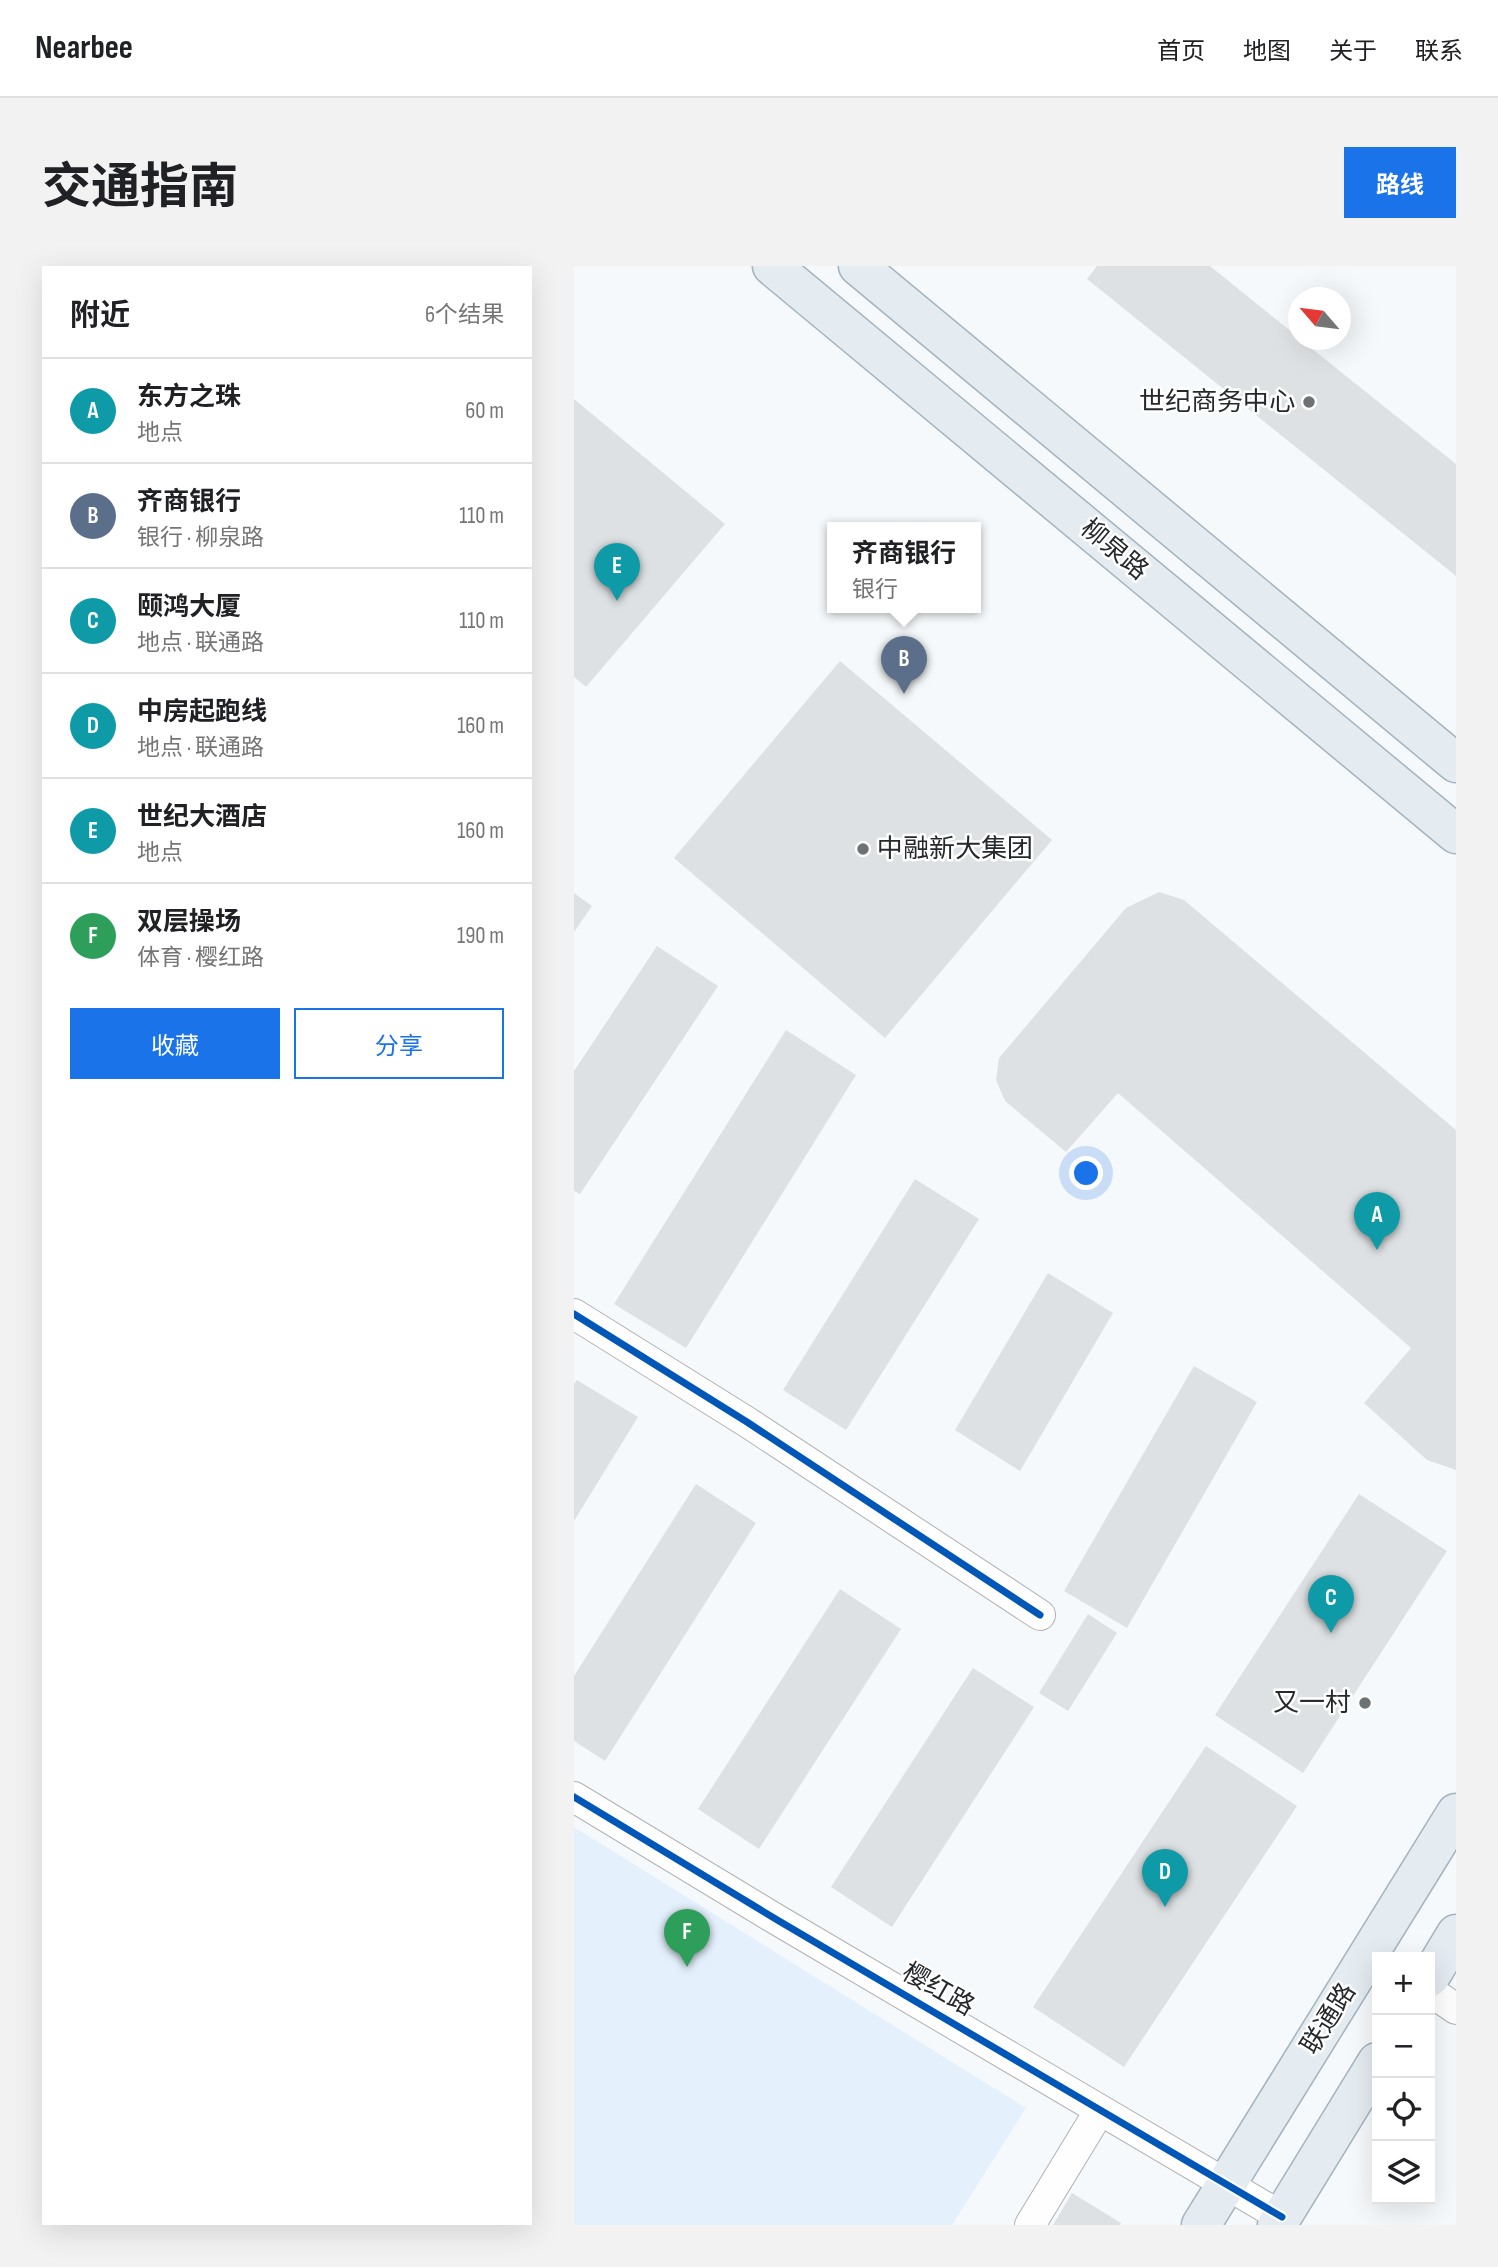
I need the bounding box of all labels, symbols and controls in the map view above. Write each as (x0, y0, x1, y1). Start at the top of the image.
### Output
text: Nearbee (35, 28, 133, 68)
text: 首页 (1157, 37, 1205, 66)
text: 地图 (1243, 37, 1291, 66)
text: 关于 (1329, 37, 1377, 66)
text: 联系 (1415, 37, 1463, 66)
button: 路线 (1344, 147, 1456, 218)
text: 交通指南 (42, 159, 238, 218)
north arrow (1288, 287, 1351, 350)
text: 附近 (70, 298, 130, 334)
text: 6个结果 (425, 301, 504, 329)
text: 东方之珠 (137, 382, 241, 413)
place label: 世纪商务中心 (1139, 387, 1295, 418)
marker: 世纪商务中心 (1301, 394, 1317, 410)
text: A (88, 397, 98, 425)
text: 60 m (465, 397, 504, 425)
text: 地点 (137, 419, 183, 447)
text: 齐商银行 (137, 487, 241, 518)
text: B (88, 502, 98, 530)
text: 110 m (459, 502, 504, 530)
street label: 柳泉路 (1074, 513, 1154, 587)
popup (827, 522, 981, 613)
text: 银行 · 柳泉路 (137, 524, 264, 552)
text: 齐商银行 (852, 539, 956, 570)
pin: E (594, 543, 640, 601)
text: 银行 (852, 576, 898, 604)
text: 颐鸿大厦 (137, 592, 241, 623)
text: C (87, 607, 99, 635)
text: 110 m (459, 607, 504, 635)
text: 地点 · 联通路 (137, 629, 264, 657)
pin: B (881, 636, 927, 694)
text: 中房起跑线 (137, 697, 267, 728)
text: D (87, 712, 99, 740)
text: 160 m (457, 712, 504, 740)
text: 地点 · 联通路 (137, 734, 264, 762)
text: 世纪大酒店 (137, 802, 267, 833)
text: E (88, 817, 98, 845)
text: 160 m (457, 817, 504, 845)
place label: 中融新大集团 (877, 834, 1033, 865)
text: 地点 (137, 839, 183, 867)
marker: 中融新大集团 (855, 841, 871, 857)
text: 双层操场 (137, 907, 241, 938)
text: F (88, 922, 98, 950)
text: 190 m (457, 922, 504, 950)
text: 体育 · 樱红路 (137, 944, 264, 972)
button: 收藏 (70, 1008, 280, 1079)
button: 分享 (294, 1008, 504, 1079)
your location (1069, 1156, 1103, 1190)
pin: A (1354, 1192, 1400, 1250)
pin: C (1308, 1575, 1354, 1633)
place label: 又一村 (1273, 1688, 1351, 1719)
marker: 又一村 (1357, 1695, 1373, 1711)
pin: D (1142, 1849, 1188, 1907)
pin: F (664, 1909, 710, 1967)
map controls (1372, 1952, 1435, 2204)
button: + (1372, 1952, 1435, 2015)
street label: 樱红路 (896, 1957, 980, 2023)
street label: 联通路 (1295, 1978, 1363, 2060)
button: − (1372, 2015, 1435, 2078)
button: locate (1372, 2078, 1435, 2141)
button: layers (1372, 2141, 1435, 2204)

